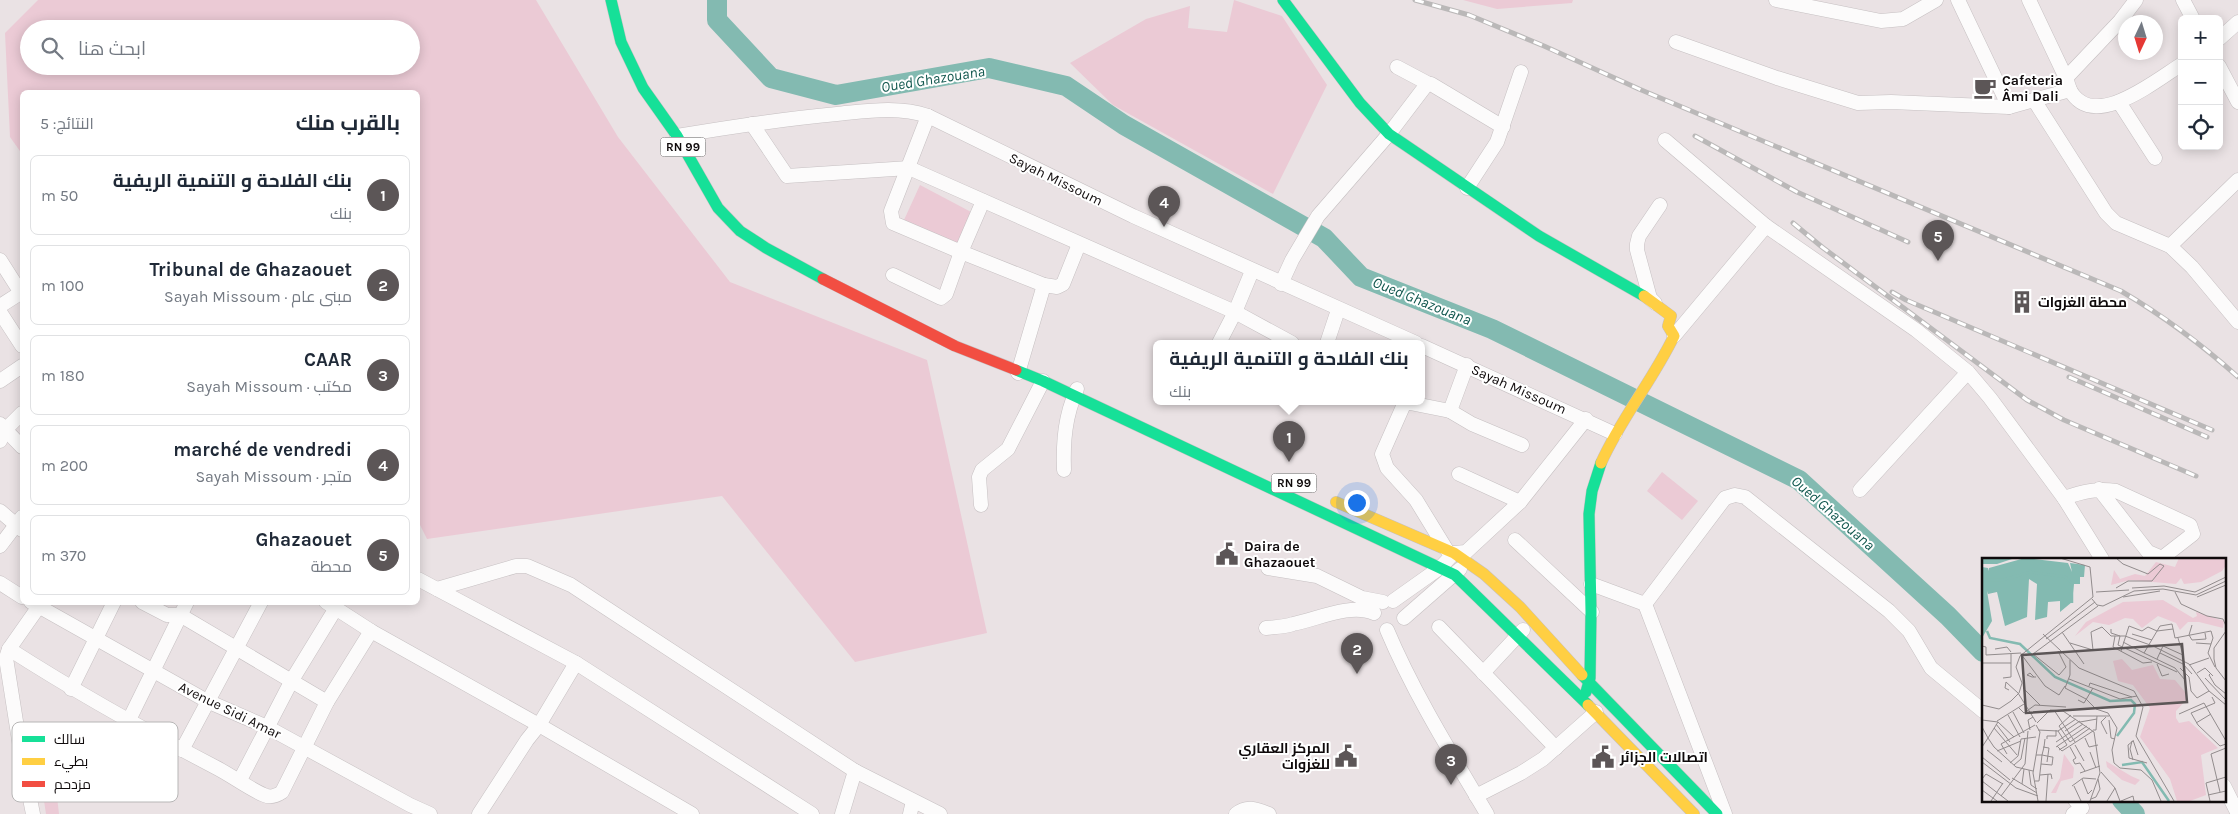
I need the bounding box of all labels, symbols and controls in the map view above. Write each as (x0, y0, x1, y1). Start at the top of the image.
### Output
north arrow (2118, 15, 2163, 60)
map controls (2178, 15, 2223, 150)
button: + (2178, 15, 2223, 60)
search box (20, 20, 420, 75)
icon: search (38, 34, 66, 62)
text: ابحث هنا (78, 38, 146, 60)
button: − (2178, 60, 2223, 105)
water label: Oued Ghazouana (880, 62, 986, 96)
place label: Cafeteria Âmi Dali (2002, 72, 2063, 105)
cafe icon: Cafeteria Âmi Dali (1972, 75, 1998, 101)
button: locate (2178, 105, 2223, 150)
text: بالقرب منك (296, 111, 400, 135)
text: النتائج: 5 (40, 114, 94, 133)
road number: RN 99 (660, 138, 706, 156)
street label: Sayah Missoum (1006, 149, 1105, 209)
text: بنك الفلاحة و التنمية الريفية (113, 170, 352, 192)
text: 50 m (41, 186, 78, 205)
text: 1 (380, 186, 386, 205)
pin: 4 (1148, 186, 1180, 227)
text: بنك (330, 204, 352, 223)
pin: 5 (1922, 220, 1954, 261)
text: Tribunal de Ghazaouet (150, 259, 352, 281)
water label: Oued Ghazouana (1370, 273, 1474, 329)
text: 100 m (41, 276, 84, 295)
text: 2 (378, 276, 388, 295)
text: مبنى عام · Sayah Missoum (164, 287, 352, 306)
building icon: محطة الغزوات (2009, 289, 2035, 315)
place label: محطة الغزوات (2038, 294, 2127, 311)
popup (1153, 340, 1425, 405)
text: بنك الفلاحة و التنمية الريفية (1169, 348, 1409, 370)
text: CAAR (304, 349, 352, 371)
street label: Sayah Missoum (1469, 361, 1569, 418)
text: 180 m (41, 366, 84, 385)
text: 3 (378, 366, 388, 385)
text: مكتب · Sayah Missoum (186, 377, 352, 396)
text: بنك (1169, 382, 1191, 401)
pin: 1 (1273, 421, 1305, 462)
text: marché de vendredi (173, 439, 352, 461)
text: 200 m (41, 456, 88, 475)
text: 4 (378, 456, 388, 475)
text: متجر · Sayah Missoum (195, 467, 352, 486)
water label: Oued Ghazouana (1788, 472, 1878, 554)
road number: RN 99 (1272, 473, 1316, 492)
your location (1344, 490, 1370, 516)
text: Ghazaouet (255, 529, 352, 551)
place label: Daira de Ghazaouet (1244, 538, 1316, 571)
public building icon: Daira de Ghazaouet (1214, 541, 1240, 567)
text: 370 m (41, 546, 86, 565)
text: 5 (378, 546, 388, 565)
text: محطة (311, 557, 352, 576)
inset map (1982, 558, 2226, 802)
pin: 2 (1341, 633, 1373, 674)
street label: Avenue Sidi Amar (176, 678, 285, 743)
legend (12, 722, 178, 802)
text: سالك (54, 731, 85, 748)
place label: المركز العقاري للغزوات (1238, 740, 1330, 773)
public building icon: المركز العقاري للغزوات (1333, 743, 1359, 769)
pin: 3 (1435, 744, 1467, 785)
public building icon: اتصالات الجزائر (1590, 744, 1616, 770)
place label: اتصالات الجزائر (1619, 749, 1708, 766)
text: بطيء (54, 753, 88, 773)
text: مزدحم (54, 776, 91, 794)

